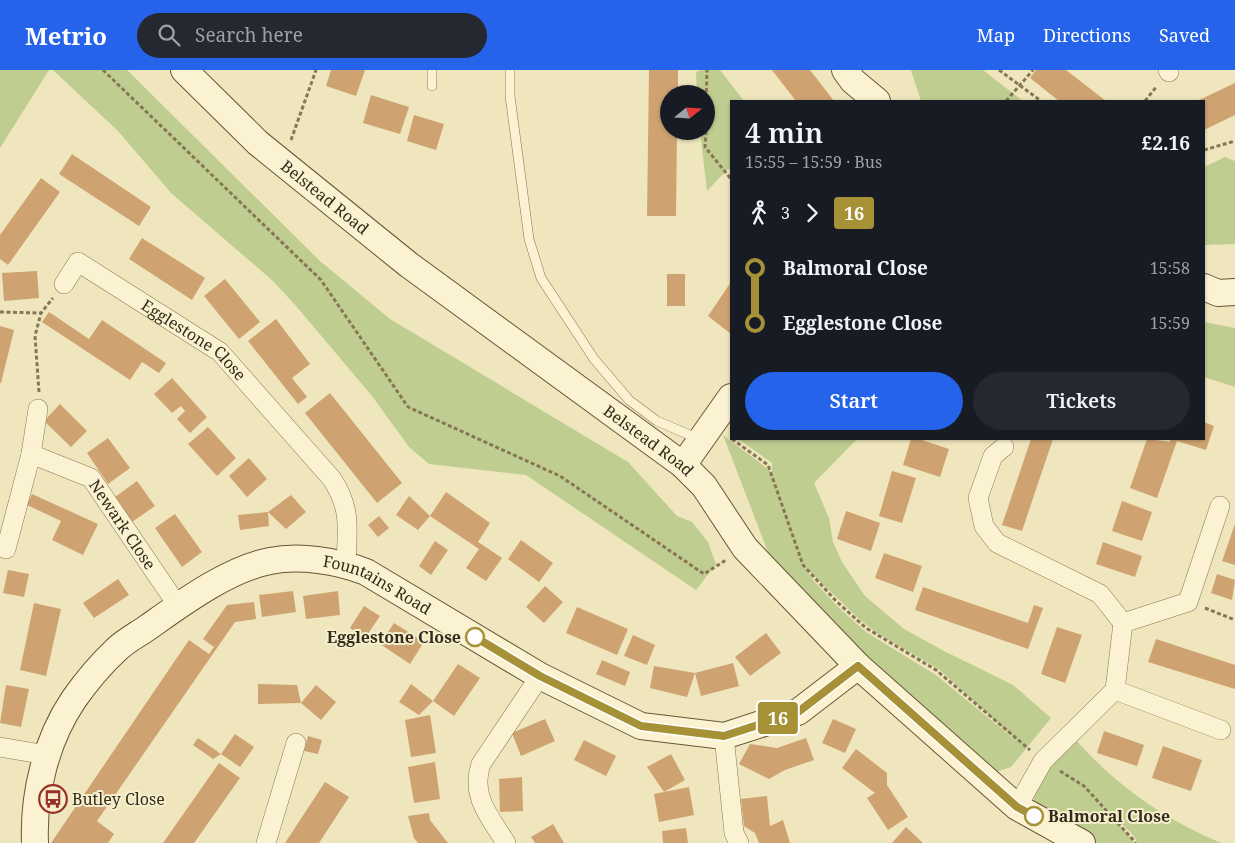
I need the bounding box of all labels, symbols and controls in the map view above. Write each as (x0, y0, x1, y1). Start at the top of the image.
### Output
search box (137, 13, 487, 58)
text: Metrio (25, 19, 107, 52)
icon: search (155, 21, 183, 49)
text: Search here (195, 22, 303, 48)
text: Map (977, 23, 1015, 47)
text: Directions (1043, 23, 1131, 47)
text: Saved (1159, 23, 1210, 47)
north arrow (660, 85, 715, 140)
map controls (660, 85, 715, 140)
text: 4 min (745, 113, 823, 151)
text: £2.16 (1142, 130, 1190, 156)
text: 15:55 – 15:59 · Bus (745, 151, 882, 173)
street label: Belstead Road (276, 155, 374, 239)
icon: walk (745, 199, 773, 227)
icon: forward (798, 199, 826, 227)
text: 16 (844, 201, 864, 225)
text: 3 (781, 202, 790, 224)
text: Balmoral Close (783, 255, 928, 281)
text: 15:58 (1150, 257, 1190, 279)
street label: Egglestone Close (137, 294, 251, 385)
text: Egglestone Close (783, 310, 942, 336)
text: 15:59 (1150, 312, 1190, 334)
button: Start (745, 372, 963, 430)
button: Tickets (973, 372, 1190, 430)
street label: Belstead Road (599, 400, 699, 481)
street label: Newark Close (84, 475, 161, 574)
street label: Fountains Road (321, 550, 435, 620)
place label: Egglestone Close (327, 626, 461, 648)
marker: Egglestone Close (465, 627, 485, 647)
line badge: 16 (756, 702, 800, 734)
text: 16 (768, 706, 788, 730)
bus stop icon: Butley Close (38, 784, 68, 814)
place label: Butley Close (72, 788, 165, 810)
place label: Balmoral Close (1048, 805, 1170, 827)
marker: Balmoral Close (1024, 806, 1044, 826)

